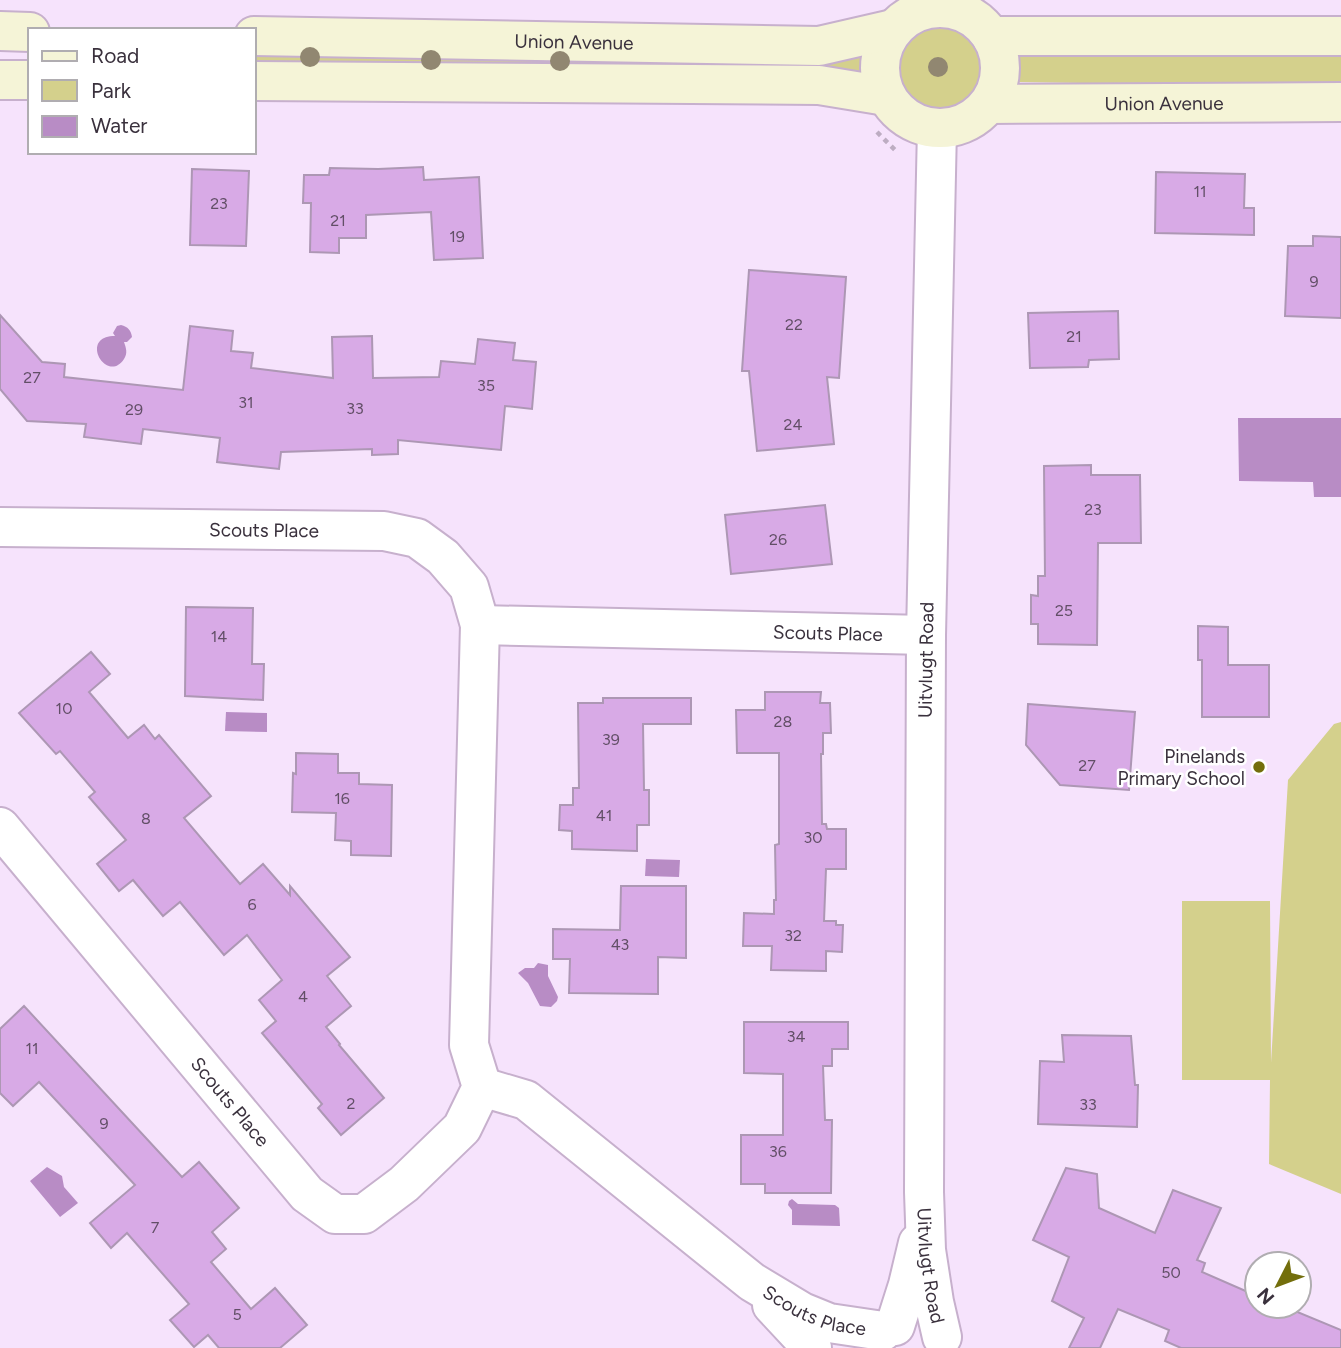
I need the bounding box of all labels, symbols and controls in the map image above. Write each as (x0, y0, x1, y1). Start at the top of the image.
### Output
legend (28, 28, 256, 154)
street label: Union Avenue (514, 29, 634, 54)
text: Road (91, 43, 139, 68)
text: Park (91, 78, 132, 103)
street label: Union Avenue (1104, 91, 1224, 115)
text: Water (91, 113, 147, 138)
house number: 11 (1193, 182, 1207, 201)
house number: 23 (210, 194, 228, 213)
house number: 21 (330, 211, 346, 230)
house number: 19 (449, 227, 465, 246)
house number: 9 (1309, 272, 1319, 291)
house number: 22 (785, 315, 803, 334)
house number: 21 (1066, 327, 1082, 346)
house number: 27 (23, 368, 41, 387)
house number: 35 (477, 376, 495, 395)
house number: 31 (238, 393, 254, 412)
house number: 33 (346, 399, 364, 418)
house number: 29 (125, 400, 143, 419)
house number: 24 (784, 415, 802, 434)
house number: 23 (1084, 500, 1102, 519)
street label: Scouts Place (209, 518, 319, 542)
house number: 26 (769, 530, 787, 549)
house number: 25 (1055, 601, 1073, 620)
street label: Uitvlugt Road (913, 602, 939, 718)
street label: Scouts Place (773, 620, 883, 646)
house number: 14 (211, 627, 227, 646)
house number: 10 (56, 699, 72, 718)
house number: 28 (774, 712, 792, 731)
house number: 39 (602, 730, 620, 749)
place label: Pinelands Primary School (1118, 745, 1245, 790)
house number: 27 (1078, 756, 1096, 775)
marker: Pinelands Primary School (1251, 759, 1267, 775)
house number: 16 (334, 789, 350, 808)
house number: 41 (596, 806, 612, 825)
house number: 8 (141, 809, 151, 828)
house number: 30 (804, 828, 822, 847)
house number: 6 (247, 895, 257, 914)
house number: 32 (784, 926, 802, 945)
house number: 43 (611, 935, 629, 954)
house number: 4 (298, 987, 308, 1006)
house number: 34 (787, 1027, 805, 1046)
house number: 11 (25, 1039, 39, 1058)
street label: Scouts Place (186, 1053, 274, 1151)
house number: 2 (347, 1094, 355, 1113)
house number: 33 (1079, 1095, 1097, 1114)
house number: 9 (99, 1114, 109, 1133)
house number: 36 (769, 1142, 787, 1161)
street label: Uitvlugt Road (913, 1207, 950, 1326)
house number: 7 (151, 1218, 160, 1237)
north arrow (1243, 1250, 1313, 1320)
house number: 50 (1161, 1263, 1181, 1282)
street label: Scouts Place (759, 1280, 868, 1340)
text: N (1252, 1283, 1279, 1309)
house number: 5 (232, 1305, 242, 1324)

